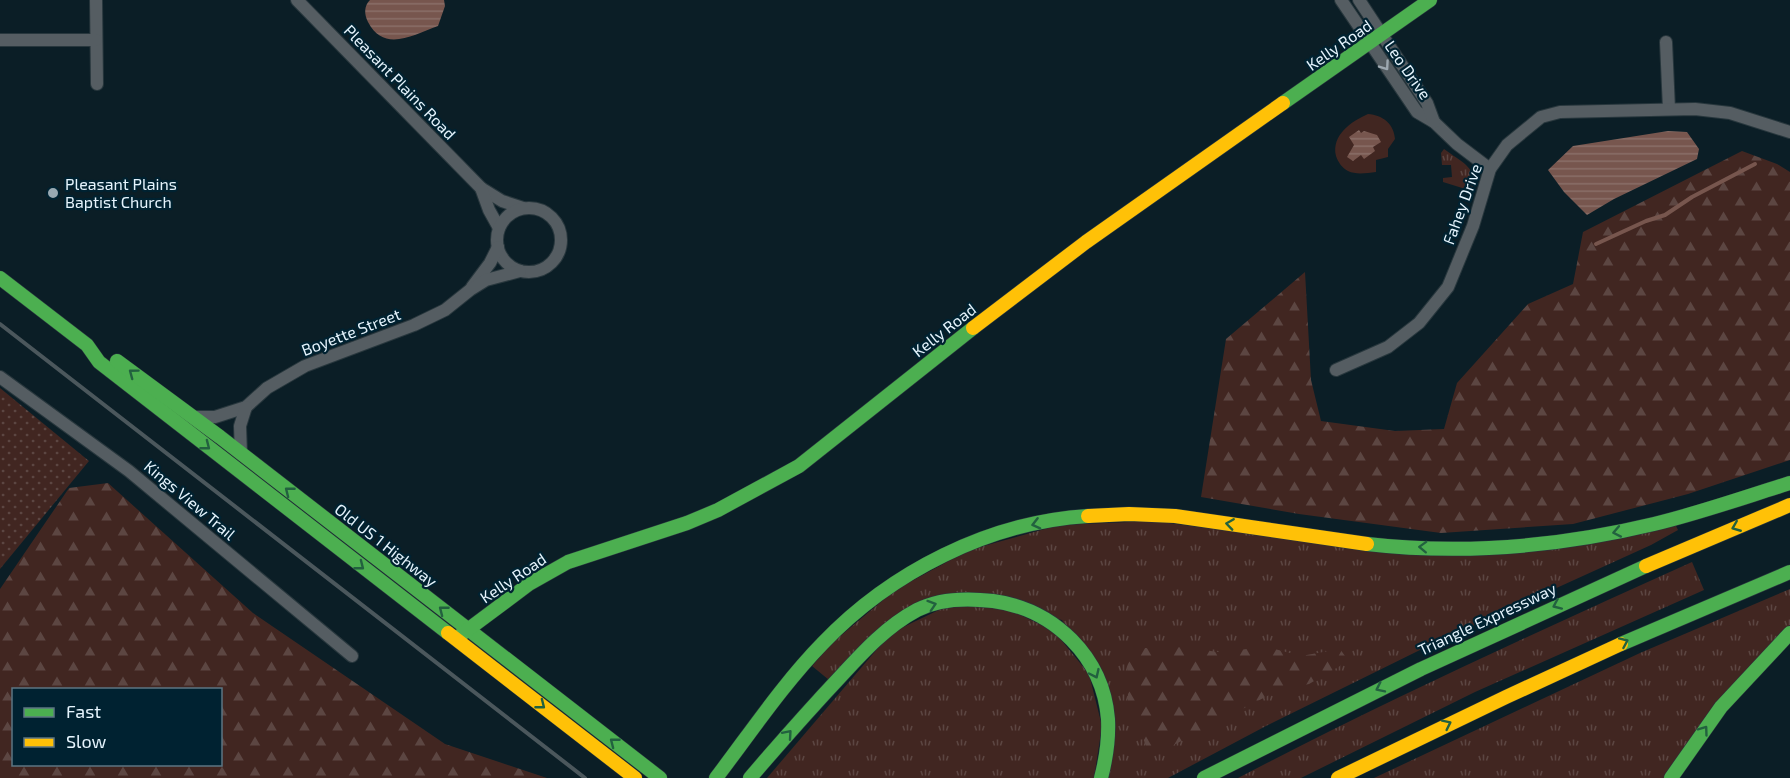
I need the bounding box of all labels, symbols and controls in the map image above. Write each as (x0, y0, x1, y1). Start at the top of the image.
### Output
street label: Kelly Road (1302, 15, 1375, 74)
street label: Pleasant Plains Road (341, 20, 460, 143)
street label: Leo Drive (1381, 37, 1436, 103)
one-way arrow (1378, 60, 1389, 71)
street label: Fahey Drive (1438, 161, 1485, 247)
place label: Pleasant Plains Baptist Church (65, 174, 177, 211)
marker: Pleasant Plains Baptist Church (46, 186, 60, 200)
street label: Kelly Road (908, 299, 979, 360)
street label: Boyette Street (299, 304, 403, 359)
one-way arrow (129, 369, 140, 380)
one-way arrow (199, 439, 210, 450)
street label: Kings View Trail (141, 456, 240, 543)
one-way arrow (284, 487, 295, 498)
street label: Old US 1 Highway (331, 499, 442, 591)
one-way arrow (1031, 516, 1041, 529)
one-way arrow (1225, 518, 1235, 530)
one-way arrow (1731, 520, 1742, 532)
one-way arrow (1613, 525, 1623, 538)
one-way arrow (1419, 541, 1428, 553)
street label: Kelly Road (476, 549, 549, 607)
one-way arrow (354, 558, 365, 569)
street label: Triangle Expressway (1415, 578, 1559, 659)
one-way arrow (1552, 597, 1563, 609)
one-way arrow (926, 600, 937, 612)
one-way arrow (439, 607, 450, 618)
one-way arrow (1618, 638, 1629, 650)
one-way arrow (1088, 668, 1100, 679)
one-way arrow (1376, 680, 1387, 692)
legend (12, 688, 222, 766)
one-way arrow (535, 698, 546, 709)
text: Fast (66, 700, 101, 722)
one-way arrow (1440, 720, 1451, 731)
one-way arrow (1697, 726, 1708, 737)
text: Slow (66, 730, 107, 752)
one-way arrow (781, 730, 792, 741)
one-way arrow (609, 739, 620, 750)

